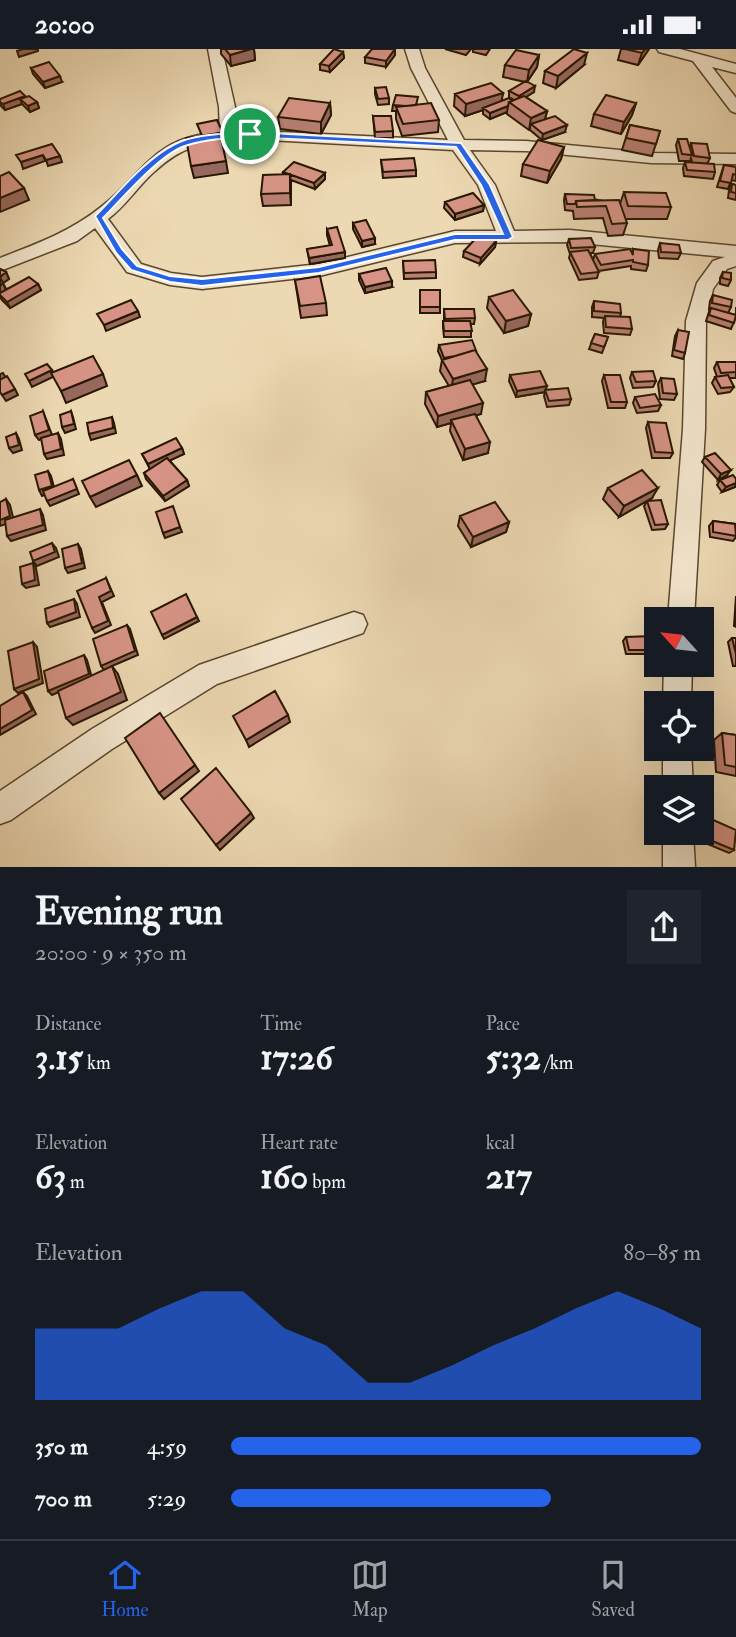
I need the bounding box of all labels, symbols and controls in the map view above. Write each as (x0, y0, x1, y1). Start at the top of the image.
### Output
text: 20:00 (35, 9, 95, 41)
pin (220, 104, 280, 164)
icon: arrive (231, 115, 269, 153)
north arrow (644, 607, 714, 677)
map controls (644, 607, 714, 845)
button: locate (644, 691, 714, 761)
button: layers (644, 775, 714, 845)
text: Evening run (35, 888, 223, 936)
button: share (627, 890, 701, 964)
text: 20:00 · 9 × 350 m (35, 938, 187, 967)
text: Distance (35, 1012, 101, 1036)
text: Time (260, 1012, 302, 1036)
text: Pace (486, 1012, 520, 1036)
text: 3.15 (35, 1036, 83, 1080)
text: 17:26 (260, 1036, 333, 1080)
text: 5:32 (486, 1036, 541, 1080)
text: km (83, 1051, 111, 1075)
text: /km (541, 1051, 574, 1075)
text: Elevation (35, 1131, 107, 1155)
text: Heart rate (260, 1131, 338, 1155)
text: kcal (486, 1131, 515, 1155)
text: 63 (35, 1155, 66, 1199)
text: 160 (260, 1155, 308, 1199)
text: 217 (486, 1155, 532, 1199)
text: m (66, 1170, 85, 1194)
text: bpm (308, 1170, 346, 1194)
text: Elevation (35, 1238, 123, 1267)
text: 80–85 m (623, 1238, 701, 1267)
text: 350 m (35, 1432, 88, 1461)
text: 4:59 (147, 1432, 187, 1461)
text: 700 m (35, 1484, 92, 1513)
text: 5:29 (147, 1484, 186, 1513)
tab: Home (101, 1556, 148, 1622)
tab: Map (351, 1556, 389, 1622)
tab: Saved (591, 1556, 635, 1622)

